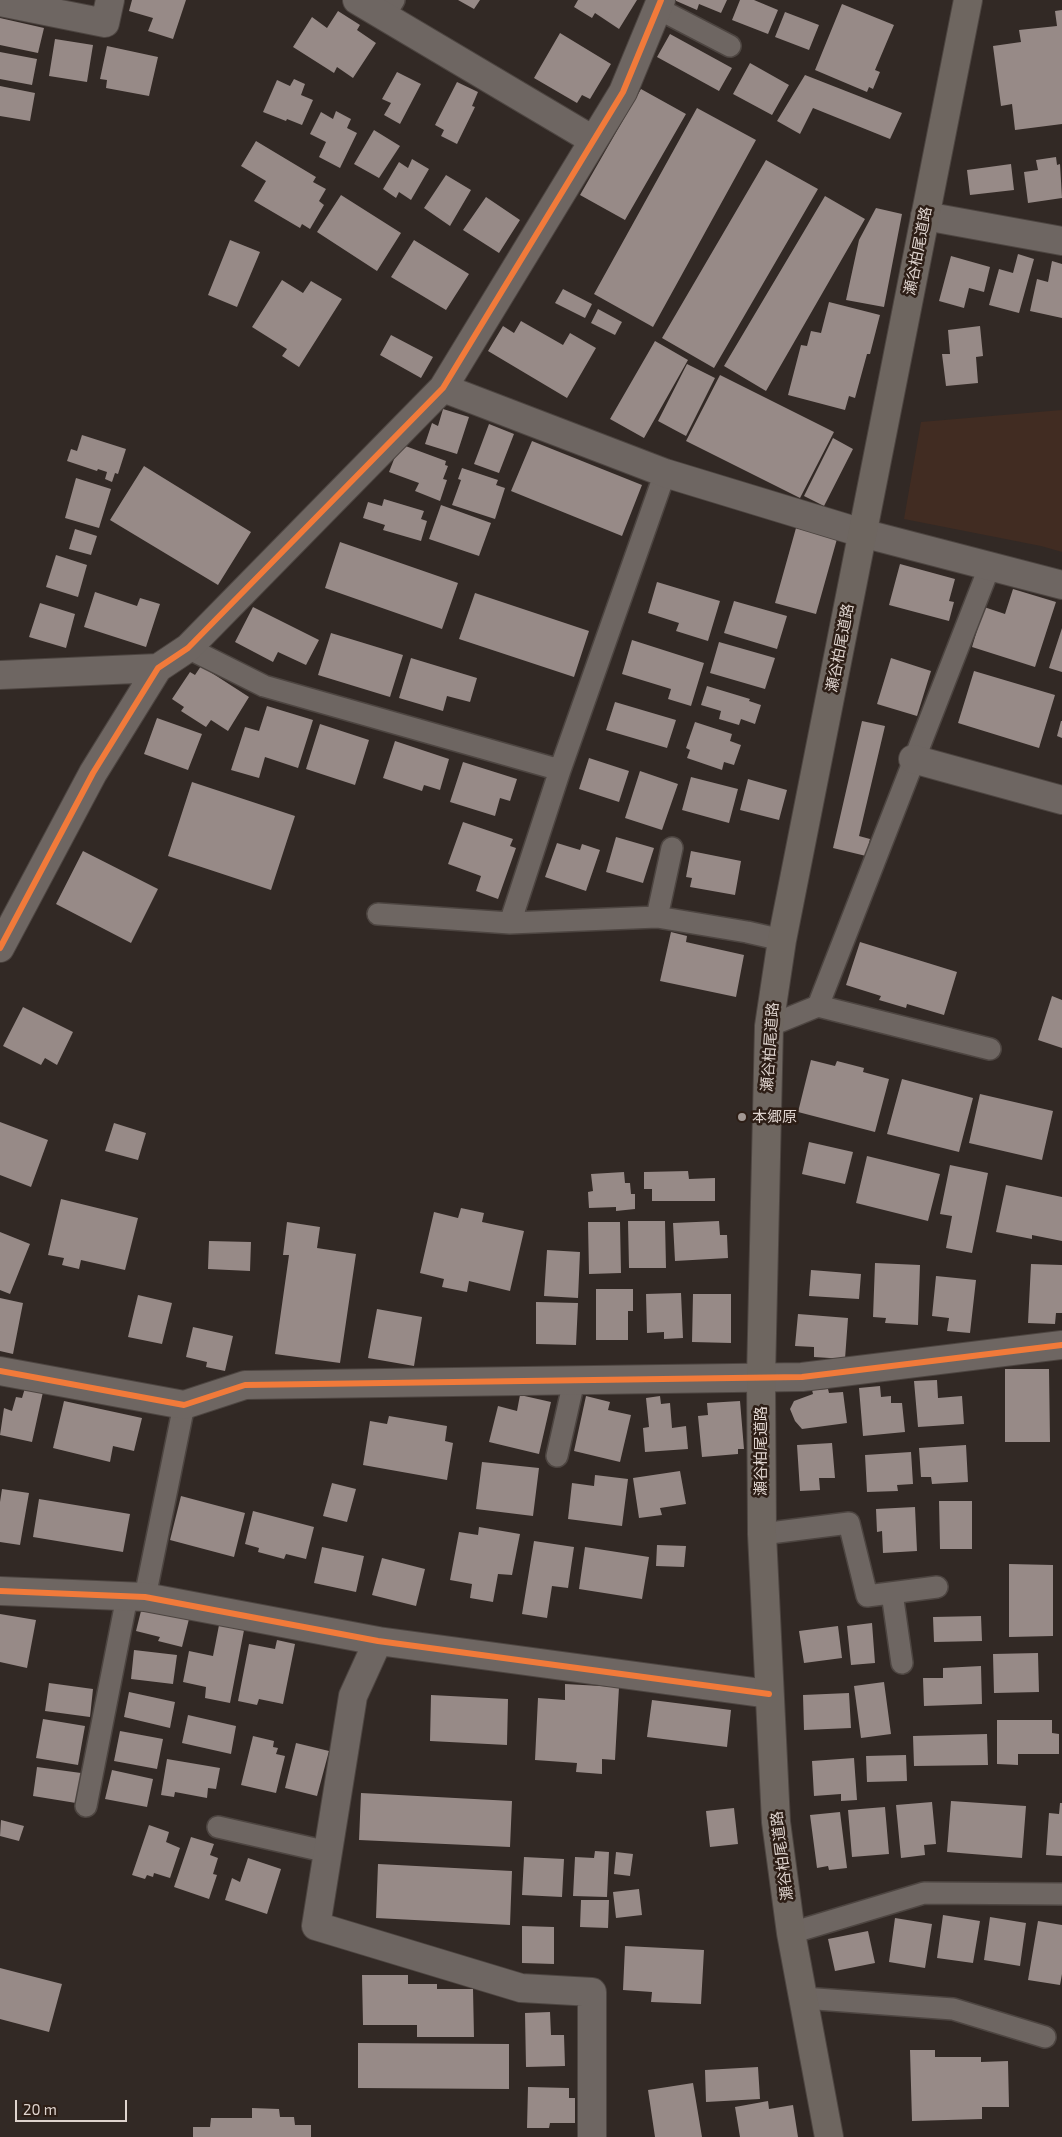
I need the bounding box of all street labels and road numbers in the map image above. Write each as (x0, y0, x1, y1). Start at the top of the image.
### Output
street label: 瀬谷柏尾道路 (901, 205, 935, 297)
street label: 瀬谷柏尾道路 (823, 602, 857, 694)
street label: 瀬谷柏尾道路 (758, 1001, 782, 1093)
street label: 瀬谷柏尾道路 (752, 1406, 770, 1496)
street label: 瀬谷柏尾道路 (768, 1810, 796, 1902)

